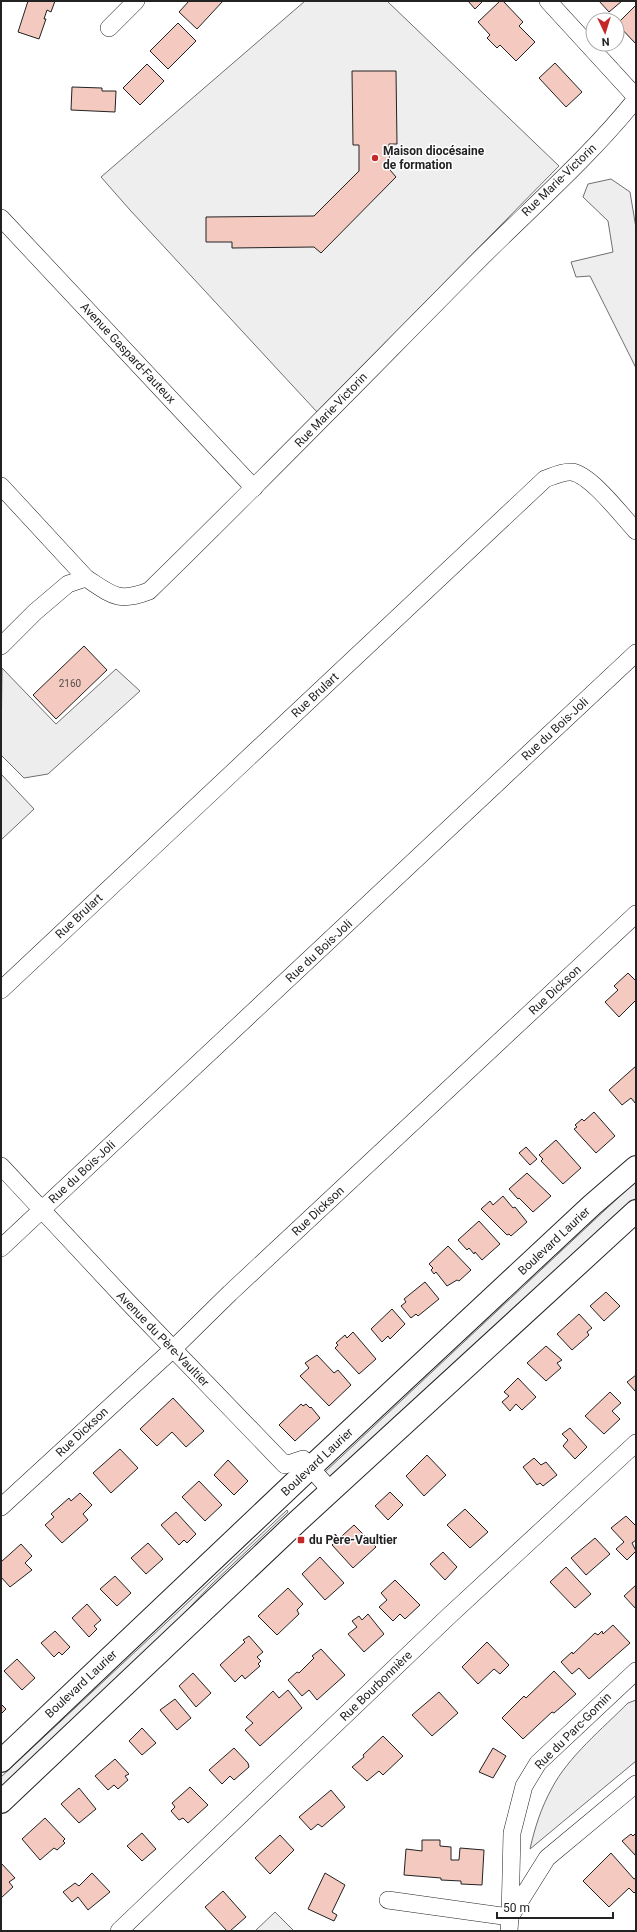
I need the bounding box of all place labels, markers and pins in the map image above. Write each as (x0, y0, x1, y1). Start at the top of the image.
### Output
place label: Maison diocésaine de formation (383, 144, 485, 172)
marker: Maison diocésaine de formation (370, 153, 380, 163)
place label: du Père-Vaultier (309, 1533, 398, 1547)
marker: du Père-Vaultier (296, 1535, 306, 1545)

